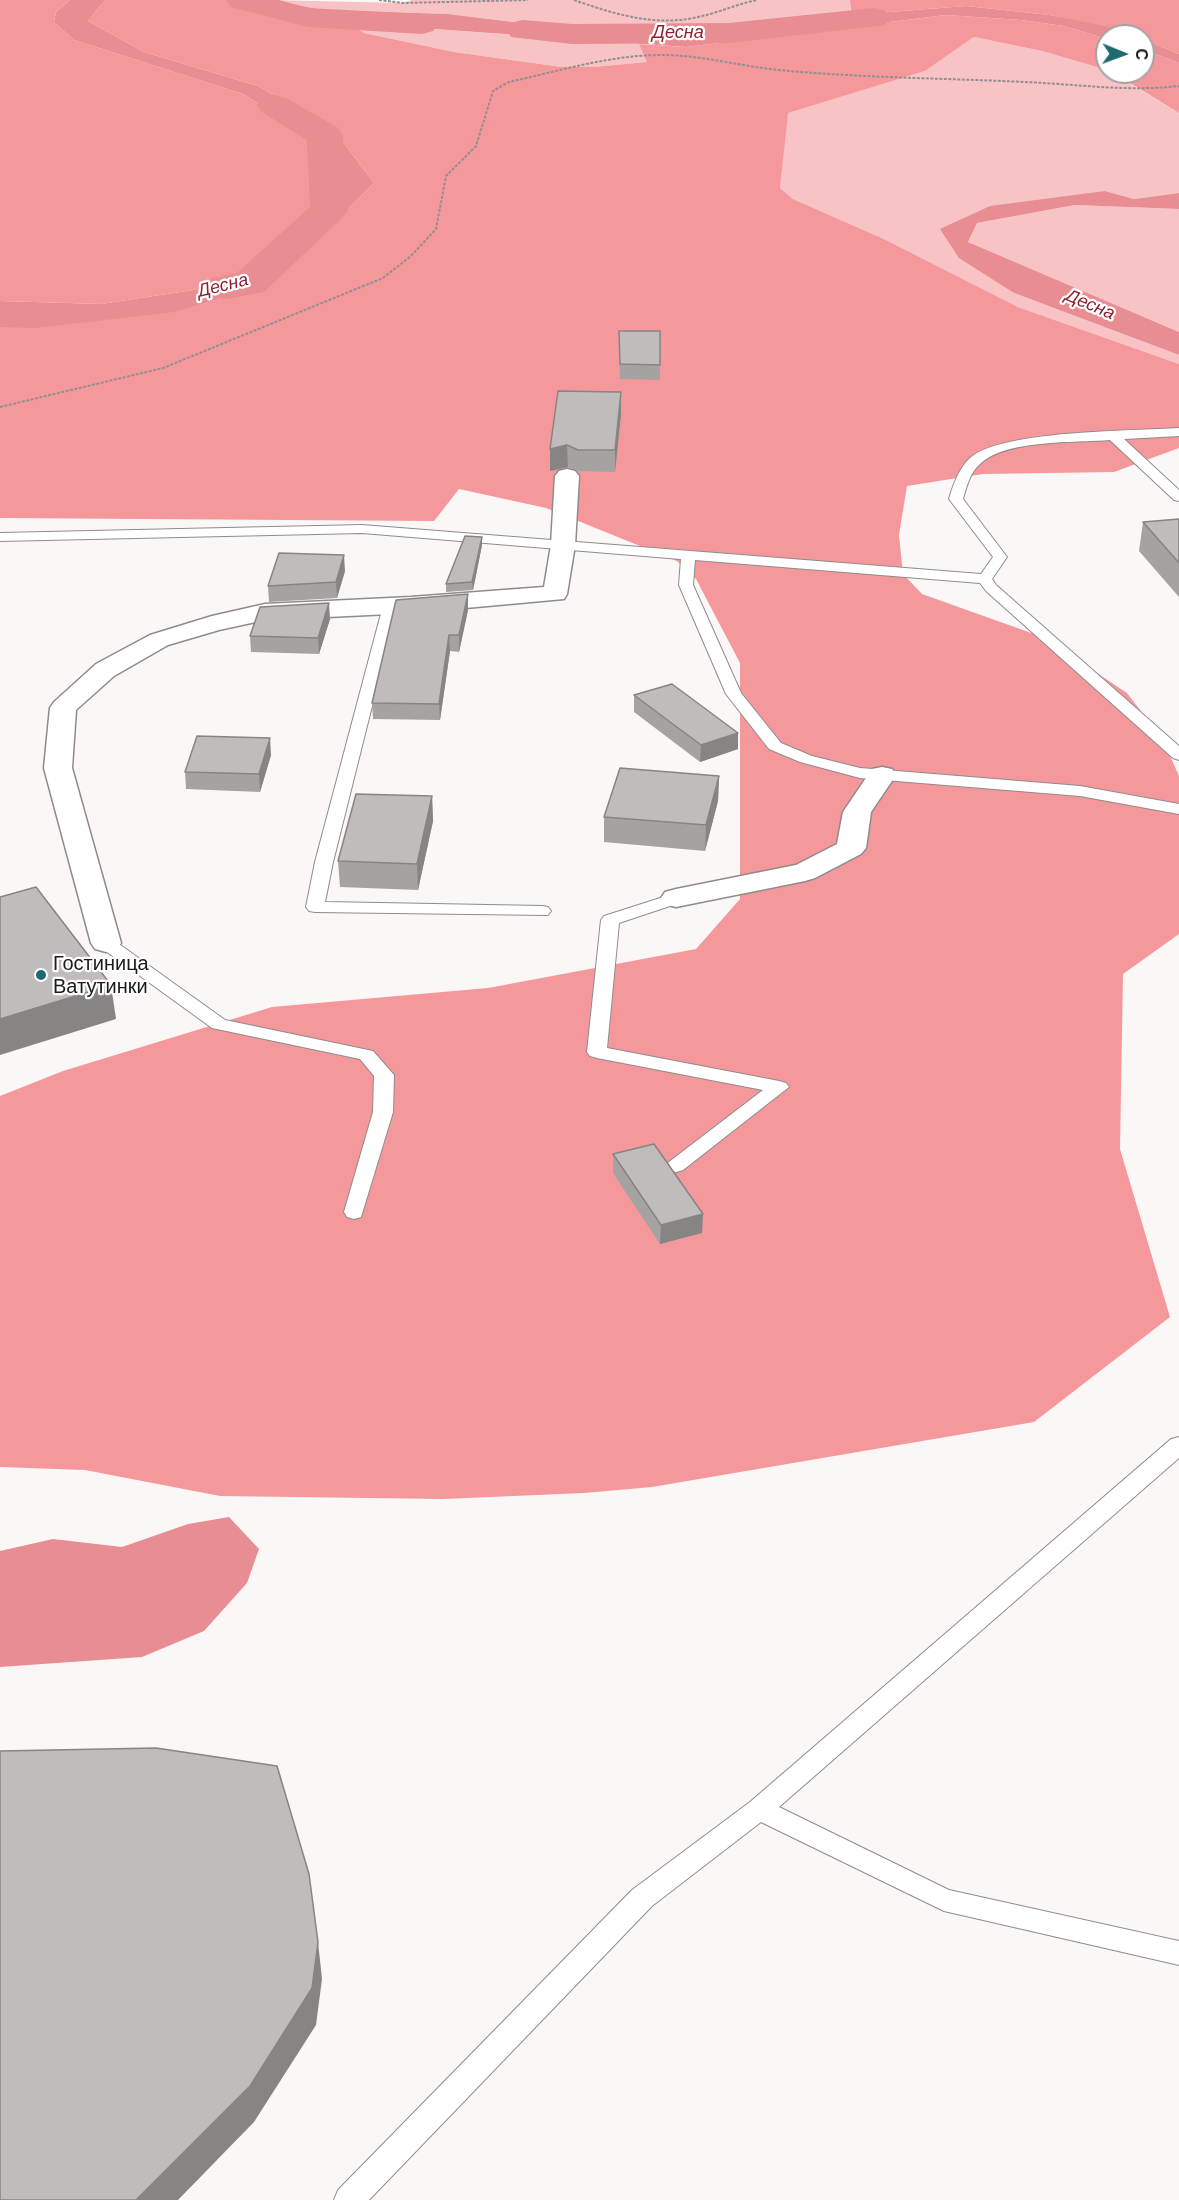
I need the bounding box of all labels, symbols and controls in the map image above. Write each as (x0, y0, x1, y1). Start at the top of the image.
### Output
water label: Десна (652, 22, 704, 44)
north arrow (1095, 24, 1155, 84)
text: С (1133, 48, 1150, 60)
water label: Десна (195, 269, 251, 303)
water label: Десна (1062, 285, 1118, 325)
place label: Гостиница Ватутинки (53, 952, 149, 999)
marker: Гостиница Ватутинки (34, 968, 48, 982)

